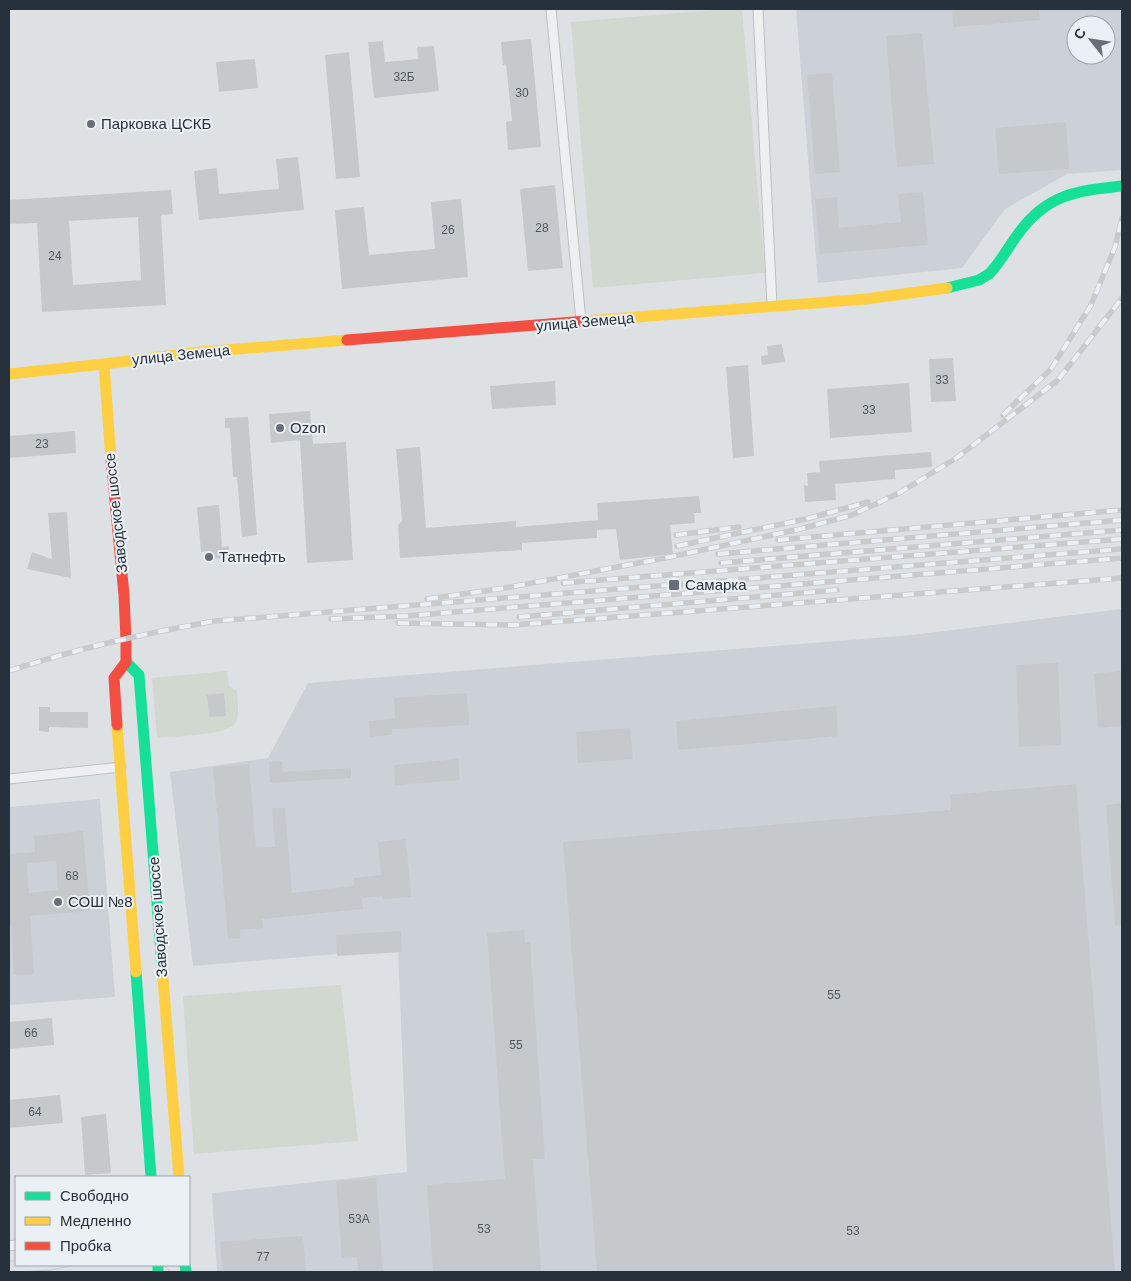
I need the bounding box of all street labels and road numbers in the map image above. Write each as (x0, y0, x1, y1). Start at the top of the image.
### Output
street label: улица Земеца (535, 309, 635, 334)
street label: улица Земеца (131, 341, 231, 368)
street label: Заводское шоссе (101, 452, 130, 574)
street label: Заводское шоссе (145, 856, 170, 978)

